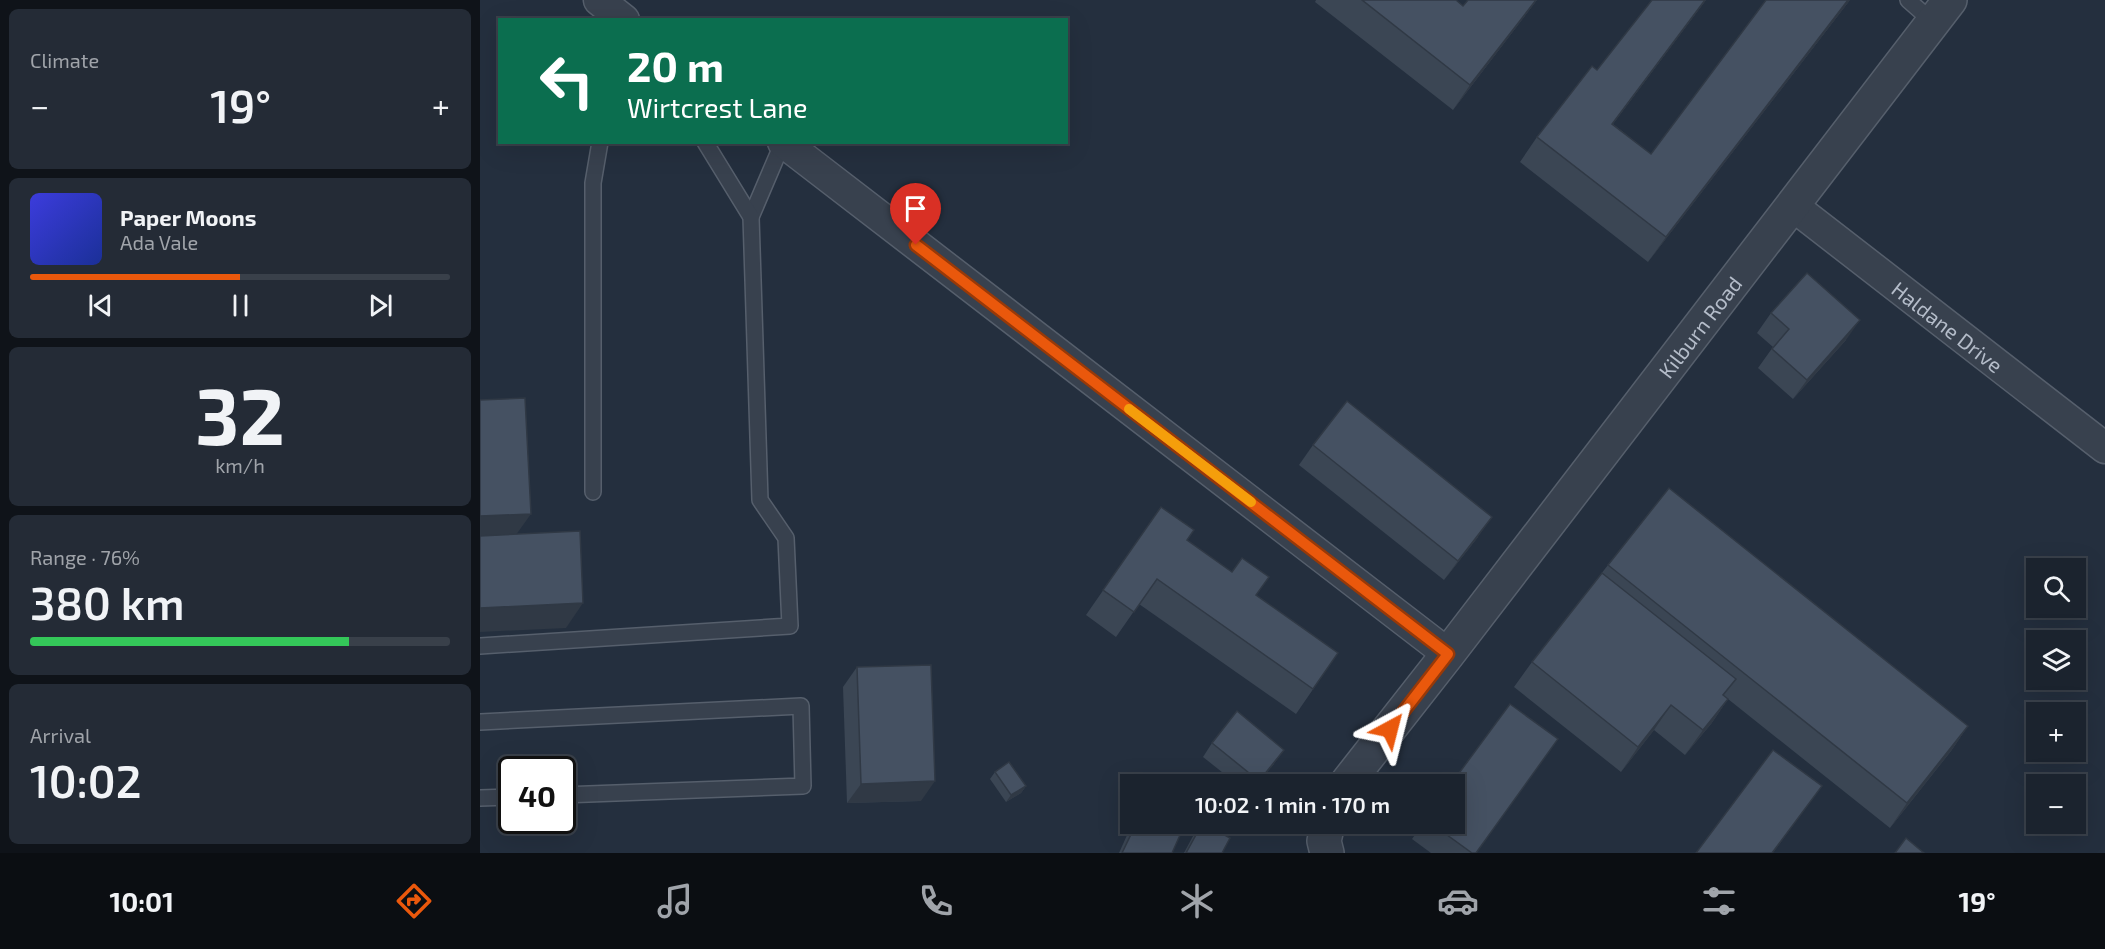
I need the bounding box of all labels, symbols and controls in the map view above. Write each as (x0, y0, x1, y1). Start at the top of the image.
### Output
text: 20 m (627, 40, 724, 90)
icon: left (528, 42, 606, 120)
text: Climate (30, 48, 99, 72)
text: 19° (210, 78, 271, 132)
text: − (30, 85, 49, 125)
text: + (432, 85, 450, 125)
text: Wirtcrest Lane (627, 91, 808, 123)
pin (890, 183, 941, 245)
icon: arrive (899, 192, 932, 225)
text: Paper Moons (120, 204, 256, 230)
text: Ada Vale (120, 230, 198, 254)
street label: Kilburn Road (1652, 271, 1746, 382)
street label: Haldane Drive (1887, 275, 2008, 377)
icon: previous (84, 289, 117, 322)
icon: pause (224, 289, 257, 322)
icon: next (364, 289, 397, 322)
text: 32 (195, 367, 285, 461)
text: km/h (215, 453, 265, 477)
text: Range · 76% (30, 545, 140, 569)
map controls (2026, 558, 2086, 834)
button: search (2026, 558, 2086, 618)
text: 380 km (30, 575, 185, 629)
button: layers (2026, 630, 2086, 690)
position arrow (1358, 697, 1422, 761)
button: + (2026, 702, 2086, 762)
text: Arrival (30, 723, 91, 747)
text: 10:02 (30, 753, 141, 807)
speed limit sign: 40 (498, 756, 576, 834)
button: − (2026, 774, 2086, 834)
text: 10:02 · 1 min · 170 m (1195, 791, 1390, 817)
icon: directions (393, 880, 435, 922)
icon: music (654, 880, 696, 922)
icon: phone (915, 880, 957, 922)
icon: climate (1176, 880, 1218, 922)
icon: car (1437, 880, 1479, 922)
icon: filters (1698, 880, 1740, 922)
text: 10:01 (109, 885, 174, 917)
text: 19° (1959, 885, 1996, 917)

